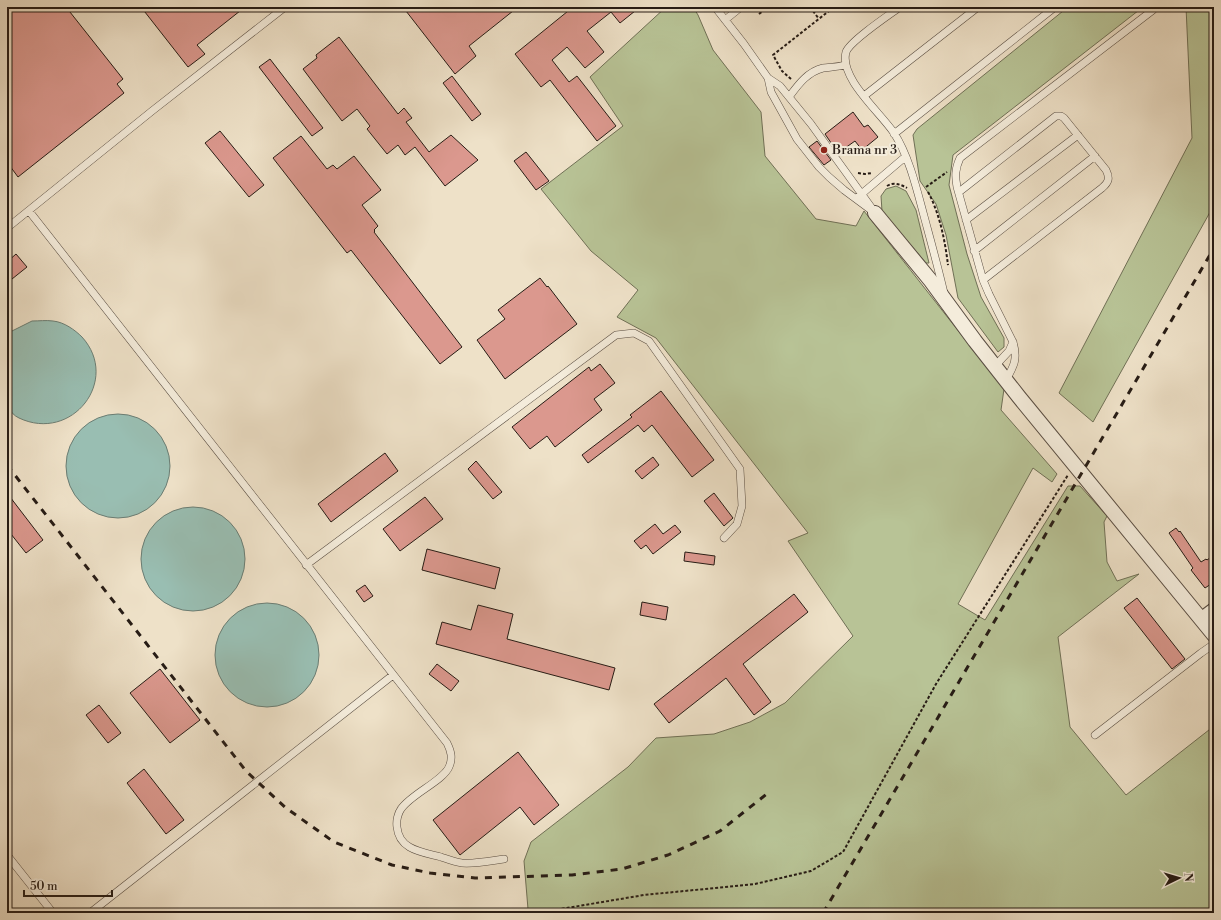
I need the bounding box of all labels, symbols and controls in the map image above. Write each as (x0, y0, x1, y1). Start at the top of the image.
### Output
place label: Brama nr 3 (831, 142, 897, 158)
marker: Brama nr 3 (819, 145, 829, 155)
north arrow (1159, 858, 1199, 898)
scale bar (24, 872, 112, 898)
text: N (1181, 872, 1195, 882)
text: 50 m (30, 879, 58, 894)

